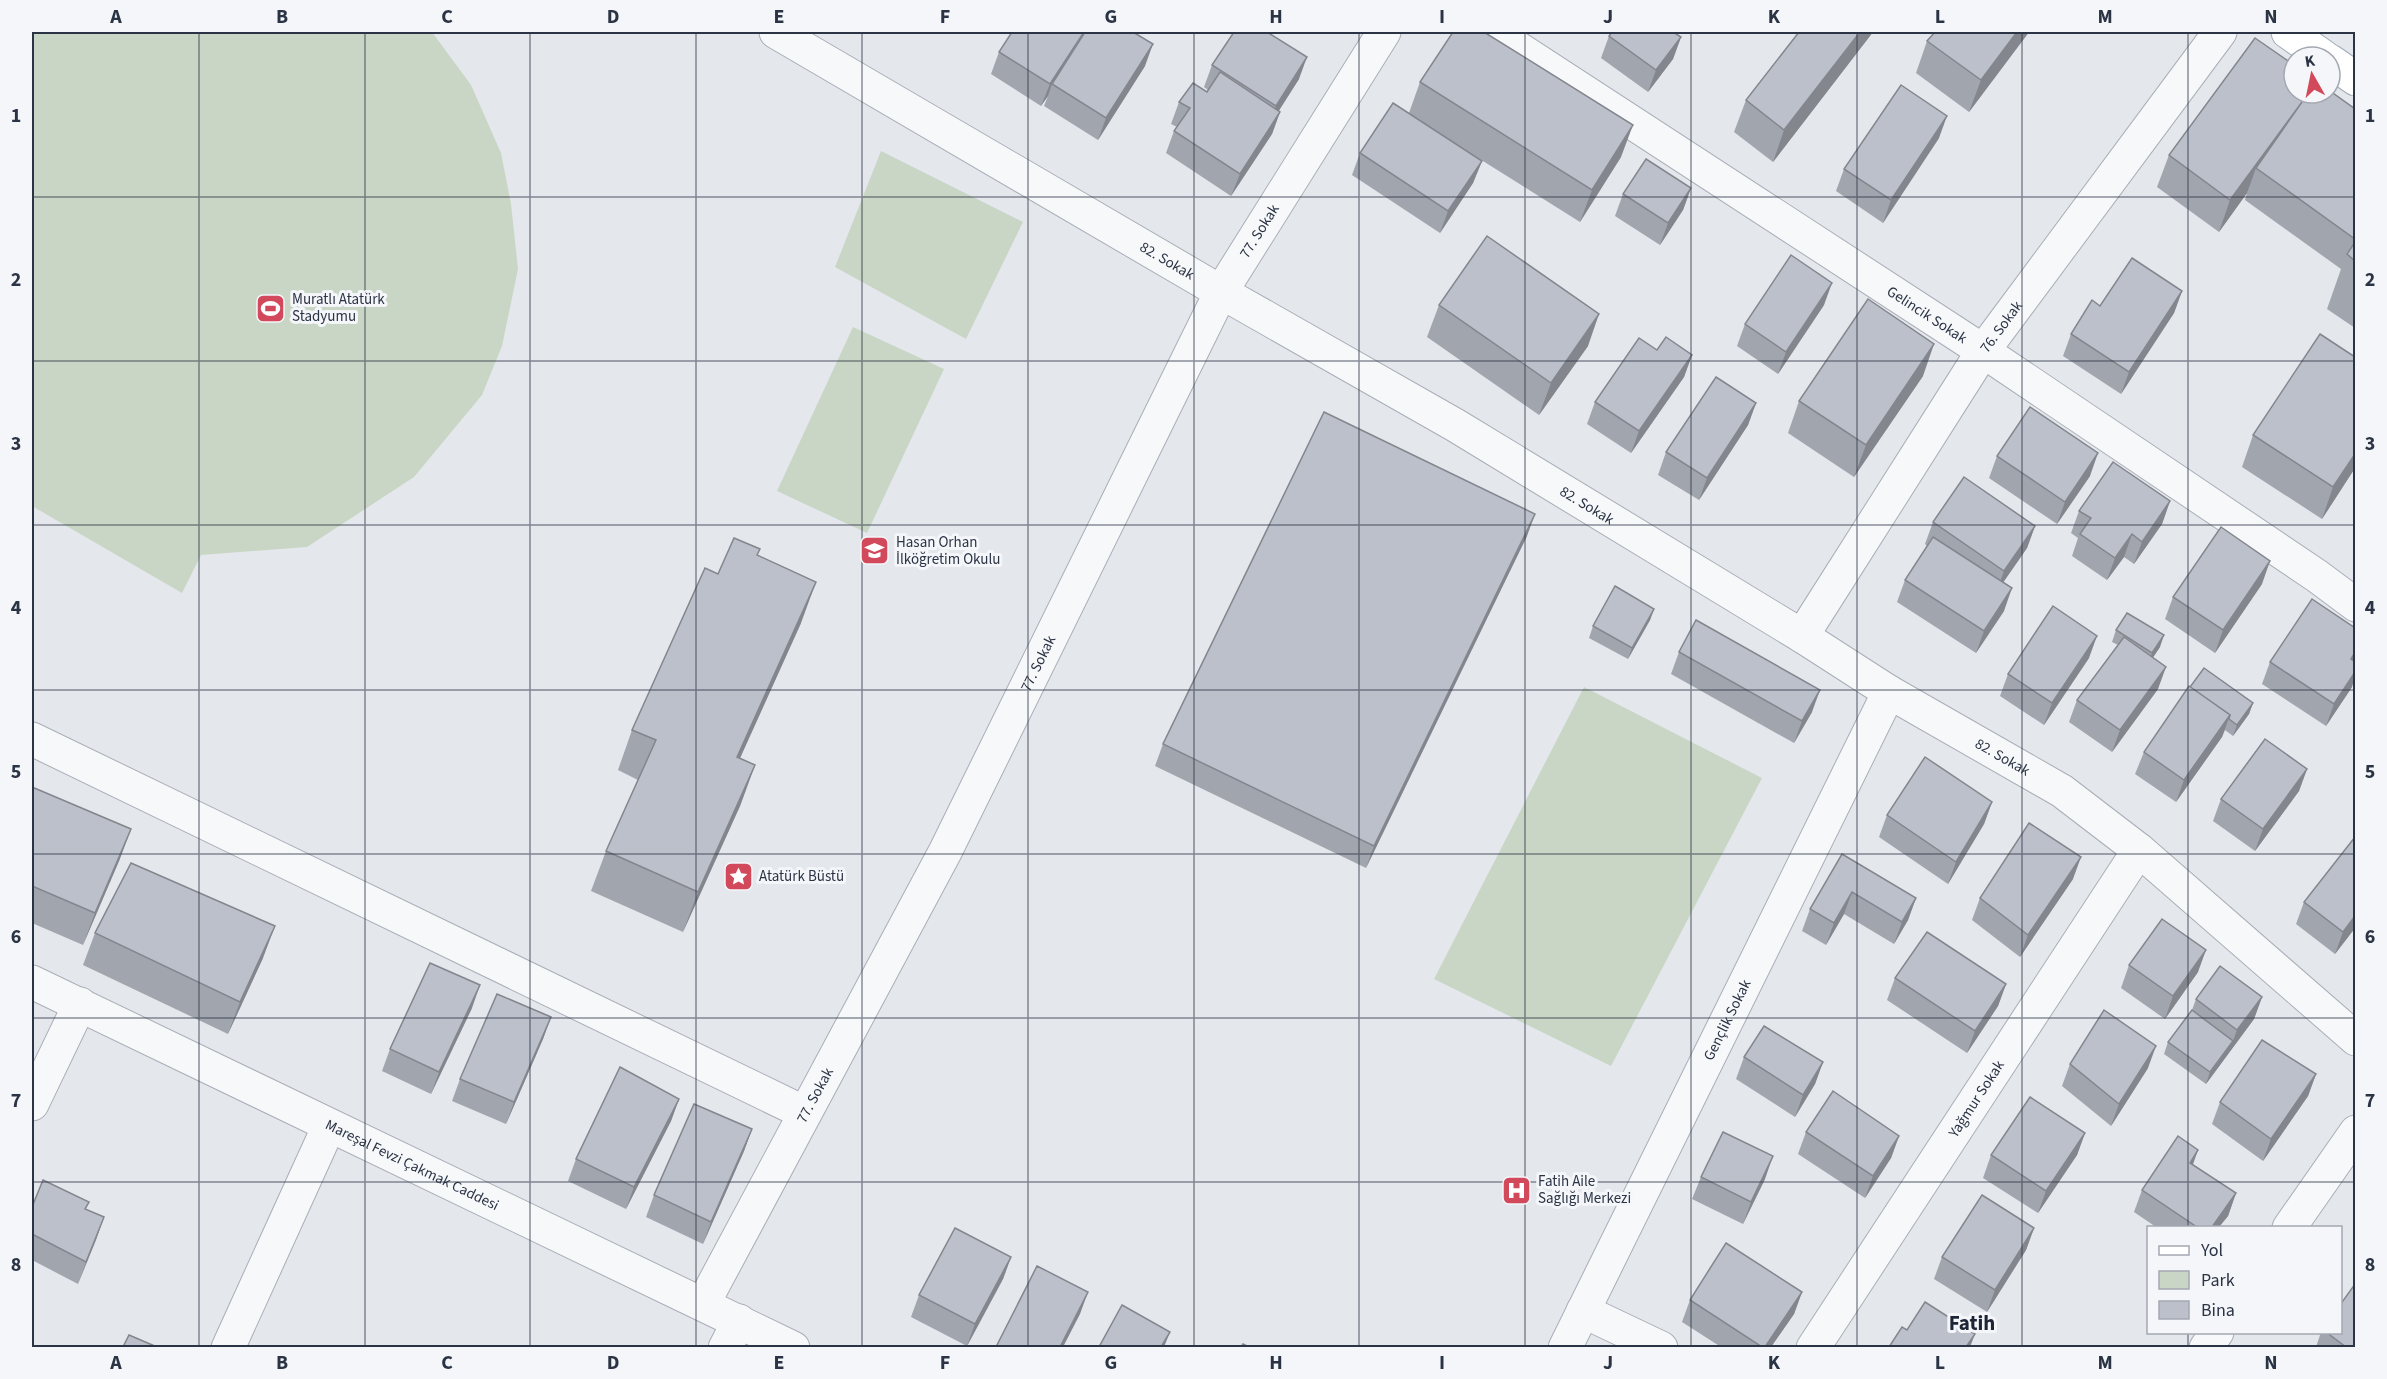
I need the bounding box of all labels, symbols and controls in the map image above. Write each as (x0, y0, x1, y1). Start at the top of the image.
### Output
text: A (109, 3, 122, 31)
text: B (276, 3, 288, 31)
text: C (441, 3, 453, 31)
text: D (607, 3, 619, 31)
text: E (774, 3, 784, 31)
text: F (940, 3, 950, 31)
text: G (1105, 3, 1117, 31)
text: H (1269, 3, 1283, 31)
text: I (1439, 3, 1445, 31)
text: J (1603, 3, 1613, 31)
text: K (1768, 3, 1781, 31)
text: L (1935, 3, 1945, 31)
text: M (2097, 3, 2113, 31)
text: N (2264, 3, 2278, 31)
north arrow (2282, 45, 2342, 105)
text: K (2303, 50, 2317, 73)
text: 1 (11, 102, 21, 130)
text: 1 (2365, 102, 2375, 130)
street label: 77. Sokak (1234, 199, 1284, 262)
street label: 82. Sokak (1136, 236, 1199, 285)
text: 2 (11, 266, 21, 294)
text: 2 (2365, 266, 2375, 294)
street label: Gelincik Sokak (1883, 281, 1972, 349)
place label: Muratlı Atatürk Stadyumu (292, 289, 385, 327)
sports icon: Muratlı Atatürk Stadyumu (255, 292, 287, 324)
street label: 76. Sokak (1975, 296, 2028, 357)
text: 3 (11, 430, 21, 458)
text: 3 (2365, 430, 2375, 458)
street label: 82. Sokak (1556, 481, 1619, 530)
place label: Hasan Orhan İlköğretim Okulu (896, 532, 1000, 570)
school or university icon: Hasan Orhan İlköğretim Okulu (859, 535, 891, 567)
text: 4 (11, 594, 22, 622)
text: 4 (2365, 594, 2376, 622)
street label: 77. Sokak (1015, 631, 1061, 695)
street label: 82. Sokak (1971, 733, 2034, 781)
text: 5 (11, 758, 21, 786)
text: 5 (2365, 758, 2375, 786)
place icon: Atatürk Büstü (722, 860, 754, 892)
place label: Atatürk Büstü (759, 866, 844, 887)
text: 6 (11, 923, 21, 951)
text: 6 (2365, 923, 2375, 951)
street label: Gençlik Sokak (1698, 975, 1756, 1064)
street label: Yağmur Sokak (1943, 1055, 2010, 1142)
street label: 77. Sokak (791, 1063, 839, 1127)
text: 7 (11, 1087, 21, 1115)
text: 7 (2365, 1087, 2375, 1115)
street label: Mareşal Fevzi Çakmak Caddesi (322, 1114, 503, 1216)
place label: Fatih Aile Sağlığı Merkezi (1538, 1171, 1631, 1209)
hospital icon: Fatih Aile Sağlığı Merkezi (1501, 1174, 1533, 1206)
legend (2147, 1226, 2342, 1334)
text: Yol (2200, 1238, 2223, 1263)
text: 8 (11, 1251, 21, 1279)
text: 8 (2365, 1251, 2375, 1279)
text: Park (2201, 1268, 2235, 1293)
text: Bina (2201, 1298, 2235, 1323)
district label: Fatih (1949, 1308, 1995, 1338)
text: A (109, 1349, 122, 1377)
text: B (276, 1349, 288, 1377)
text: C (441, 1349, 453, 1377)
text: D (607, 1349, 619, 1377)
text: E (774, 1349, 784, 1377)
text: F (940, 1349, 950, 1377)
text: G (1105, 1349, 1117, 1377)
text: H (1269, 1349, 1283, 1377)
text: I (1439, 1349, 1445, 1377)
text: J (1603, 1349, 1613, 1377)
text: K (1768, 1349, 1781, 1377)
text: L (1935, 1349, 1945, 1377)
text: M (2097, 1349, 2113, 1377)
text: N (2264, 1349, 2278, 1377)

